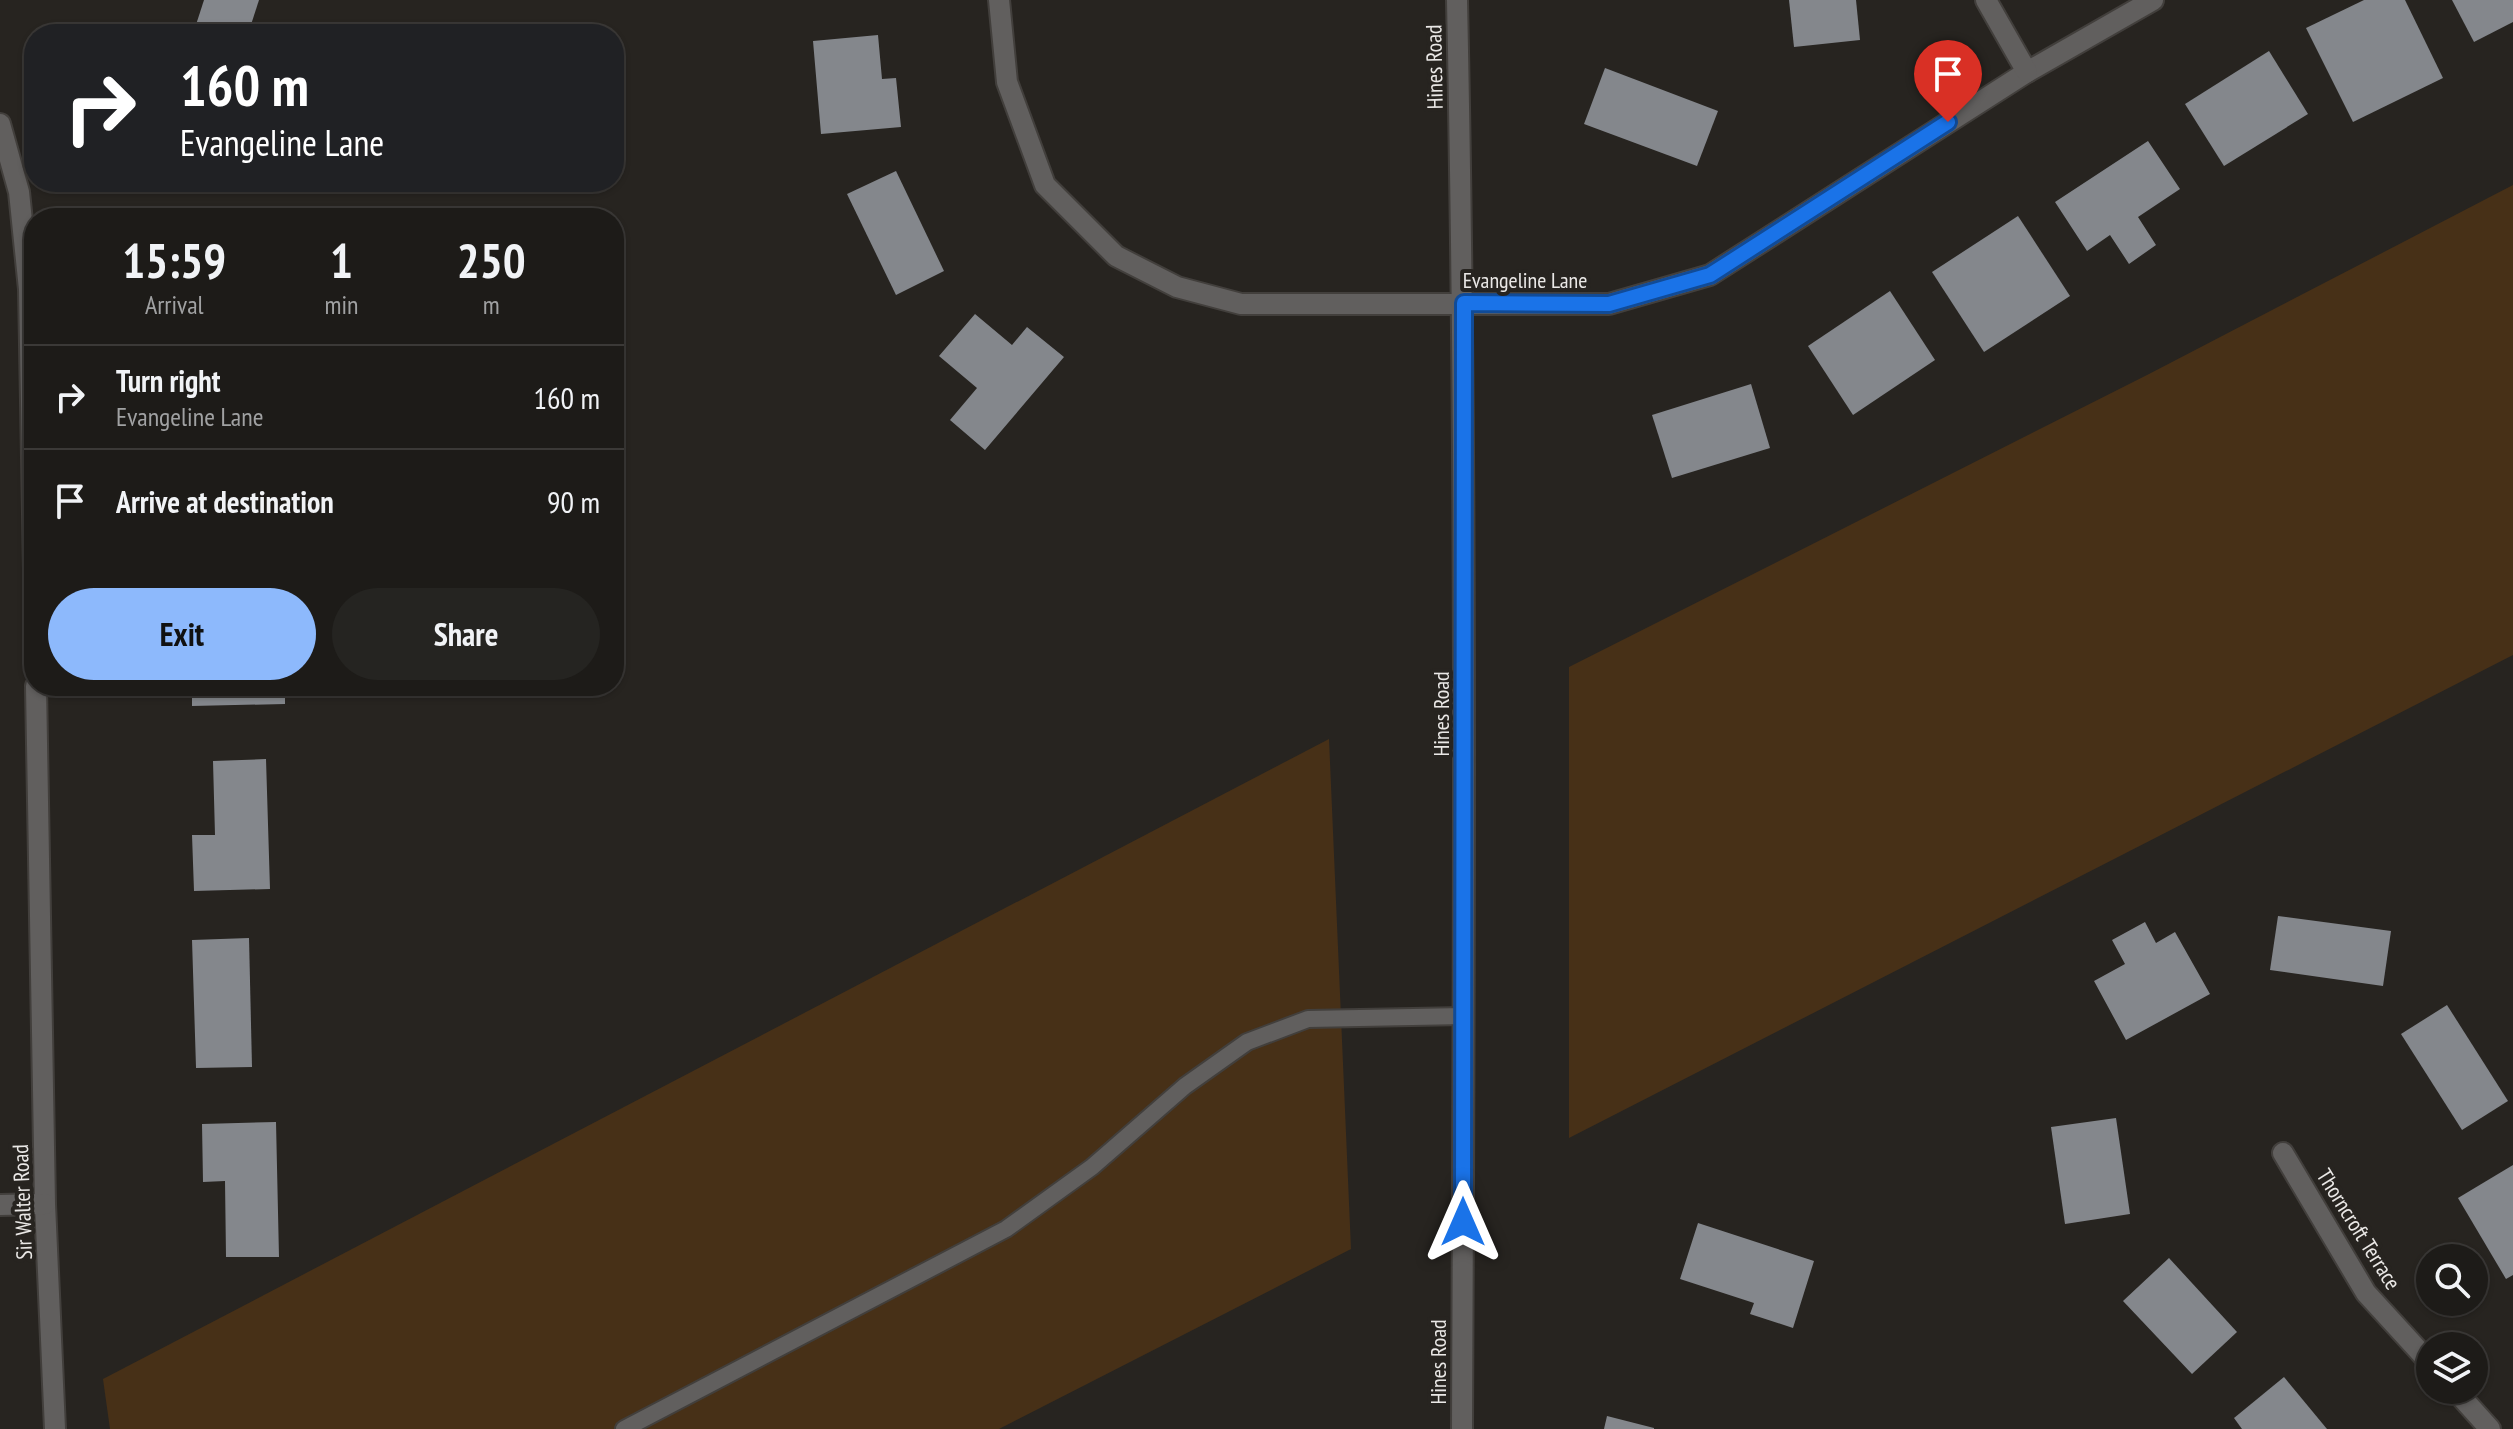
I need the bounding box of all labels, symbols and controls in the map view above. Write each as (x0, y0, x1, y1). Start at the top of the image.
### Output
street label: Hines Road (1419, 24, 1449, 110)
pin (1914, 40, 1982, 122)
text: 160 m (180, 49, 309, 121)
icon: arrive (1926, 52, 1970, 96)
icon: right (48, 56, 152, 160)
text: Evangeline Lane (180, 119, 384, 166)
text: 15:59 (122, 229, 226, 291)
text: 1 (330, 229, 353, 291)
text: 250 (457, 229, 526, 291)
street label: Evangeline Lane (1463, 266, 1587, 294)
text: Arrival (145, 288, 204, 321)
text: min (324, 288, 358, 321)
text: m (483, 288, 500, 321)
text: Turn right (116, 361, 220, 400)
icon: right (48, 375, 92, 419)
text: 160 m (534, 378, 600, 417)
text: Evangeline Lane (116, 400, 263, 433)
icon: arrive (48, 479, 92, 523)
text: Arrive at destination (116, 482, 334, 521)
text: 90 m (547, 482, 600, 521)
button: Exit (48, 588, 316, 680)
button: Share (332, 588, 600, 680)
street label: Hines Road (1427, 672, 1455, 756)
street label: Sir Walter Road (6, 1144, 38, 1260)
street label: Thorncroft Terrace (2311, 1163, 2407, 1295)
position arrow (1421, 1180, 1505, 1264)
map controls (2416, 1244, 2488, 1404)
button: search (2416, 1244, 2488, 1316)
street label: Hines Road (1424, 1320, 1452, 1404)
button: layers (2416, 1332, 2488, 1404)

